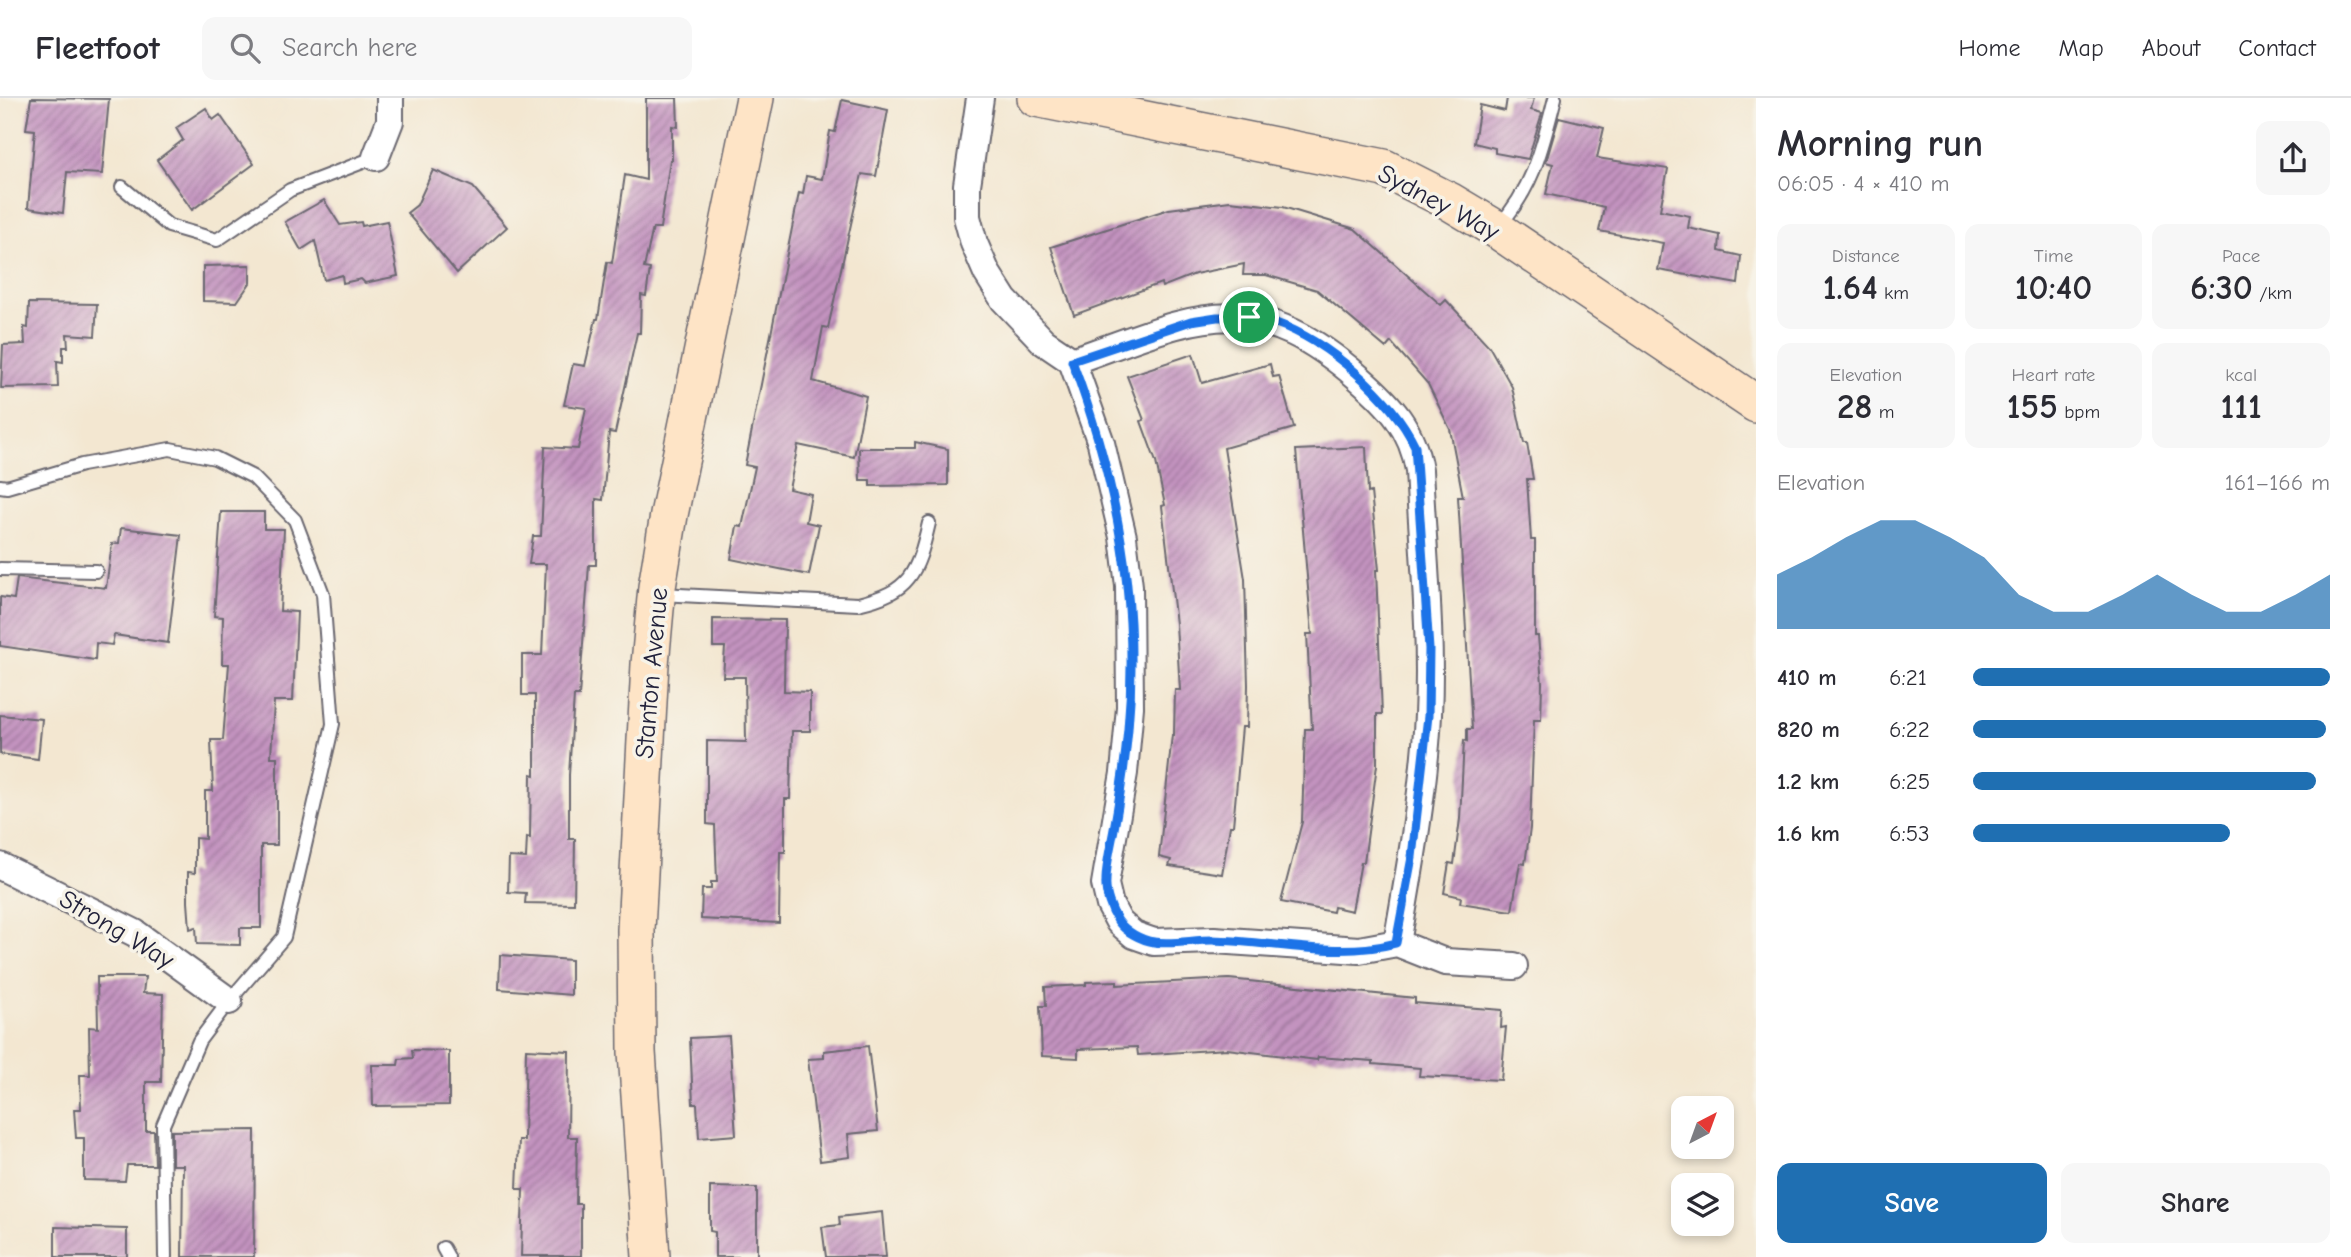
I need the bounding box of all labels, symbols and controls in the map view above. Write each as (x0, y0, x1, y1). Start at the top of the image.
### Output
search box (202, 17, 692, 80)
text: Fleetfoot (35, 29, 160, 67)
icon: search (226, 29, 264, 67)
text: Search here (282, 33, 417, 63)
text: Home (1959, 34, 2020, 62)
text: Map (2058, 34, 2104, 62)
text: About (2142, 34, 2200, 62)
text: Contact (2238, 34, 2316, 62)
button: share (2256, 121, 2330, 195)
text: Morning run (1777, 122, 1983, 166)
street label: Sydney Way (1373, 158, 1505, 247)
text: 06:05 · 4 × 410 m (1777, 170, 1950, 197)
text: Distance (1832, 245, 1900, 267)
text: Time (2034, 245, 2073, 267)
text: Pace (2222, 245, 2260, 267)
text: 1.64 (1823, 267, 1878, 308)
text: 10:40 (2015, 267, 2092, 308)
text: 6:30 (2190, 267, 2253, 308)
text: km (1878, 282, 1909, 304)
text: /km (2253, 282, 2292, 304)
pin (1219, 287, 1279, 347)
icon: arrive (1230, 298, 1268, 336)
text: Elevation (1829, 364, 1902, 386)
text: Heart rate (2012, 364, 2095, 386)
text: kcal (2225, 364, 2257, 386)
text: 28 (1837, 386, 1872, 427)
text: 155 (2007, 386, 2058, 427)
text: 111 (2221, 386, 2262, 427)
text: m (1872, 401, 1895, 423)
text: bpm (2058, 401, 2100, 423)
text: Elevation (1777, 469, 1865, 496)
text: 161–166 m (2225, 469, 2330, 496)
street label: Stanton Avenue (630, 586, 674, 760)
text: 410 m (1777, 664, 1836, 691)
text: 6:21 (1889, 664, 1927, 691)
text: 820 m (1777, 716, 1840, 743)
text: 6:22 (1889, 716, 1930, 743)
text: 1.2 km (1777, 768, 1839, 795)
text: 6:25 (1889, 768, 1930, 795)
text: 1.6 km (1777, 820, 1840, 847)
text: 6:53 (1889, 820, 1930, 847)
street label: Strong Way (54, 884, 179, 976)
north arrow (1671, 1096, 1734, 1158)
map controls (1671, 1096, 1734, 1236)
button: Save (1777, 1163, 2047, 1243)
button: Share (2061, 1163, 2330, 1243)
button: layers (1671, 1173, 1734, 1236)

